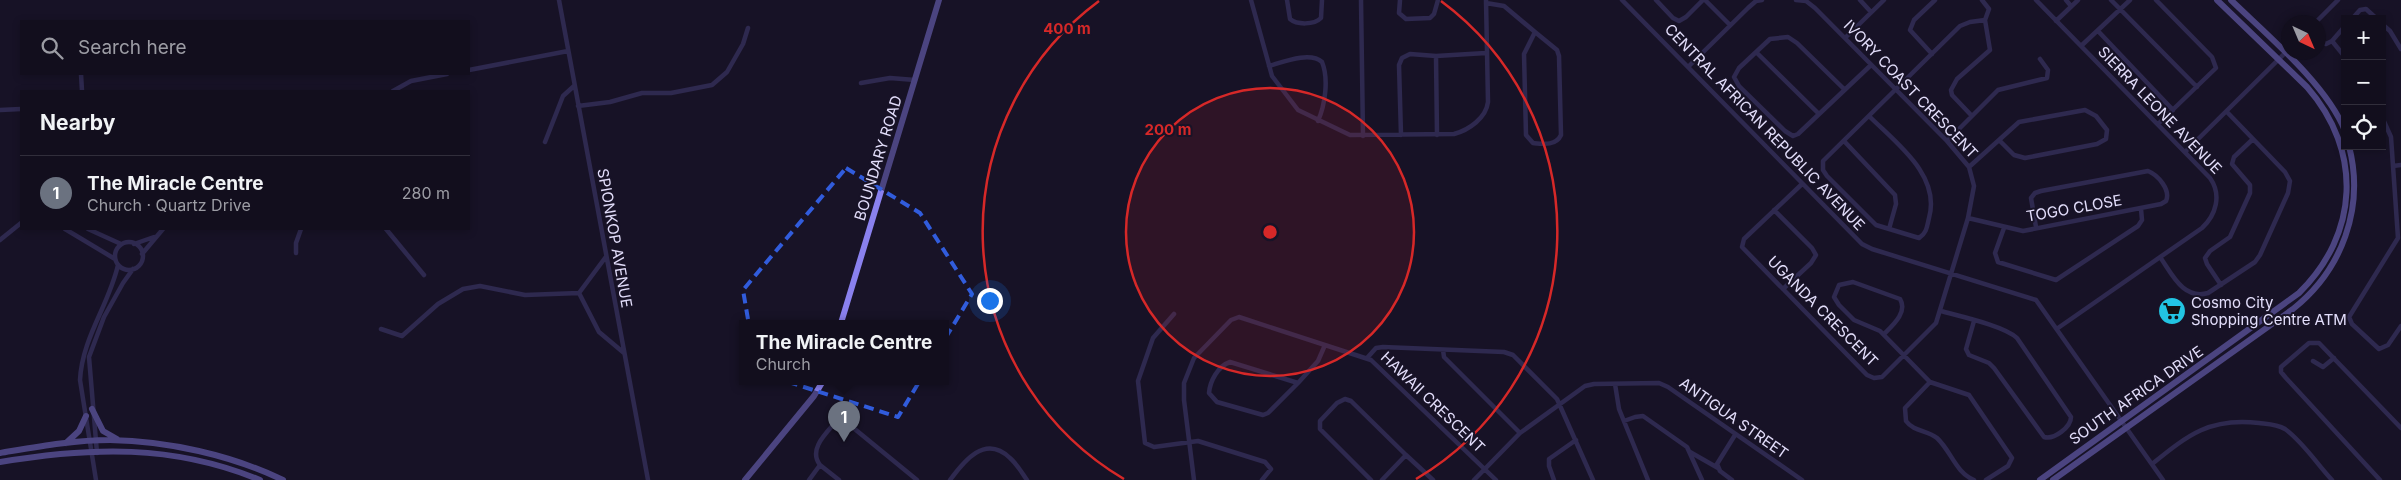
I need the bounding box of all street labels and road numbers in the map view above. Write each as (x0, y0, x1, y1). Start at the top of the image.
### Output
street label: IVORY COAST CRESCENT (1840, 16, 1982, 162)
street label: CENTRAL AFRICAN REPUBLIC AVENUE (1661, 20, 1869, 234)
street label: SIERRA LEONE AVENUE (2094, 42, 2226, 178)
street label: BOUNDARY ROAD (850, 93, 906, 223)
street label: SPIONKOP AVENUE (593, 167, 637, 309)
street label: TOGO CLOSE (2025, 190, 2123, 226)
street label: UGANDA CRESCENT (1764, 252, 1882, 370)
street label: SOUTH AFRICA DRIVE (2065, 342, 2207, 448)
street label: HAWAII CRESCENT (1377, 347, 1489, 457)
street label: ANTIGUA STREET (1676, 373, 1792, 463)

